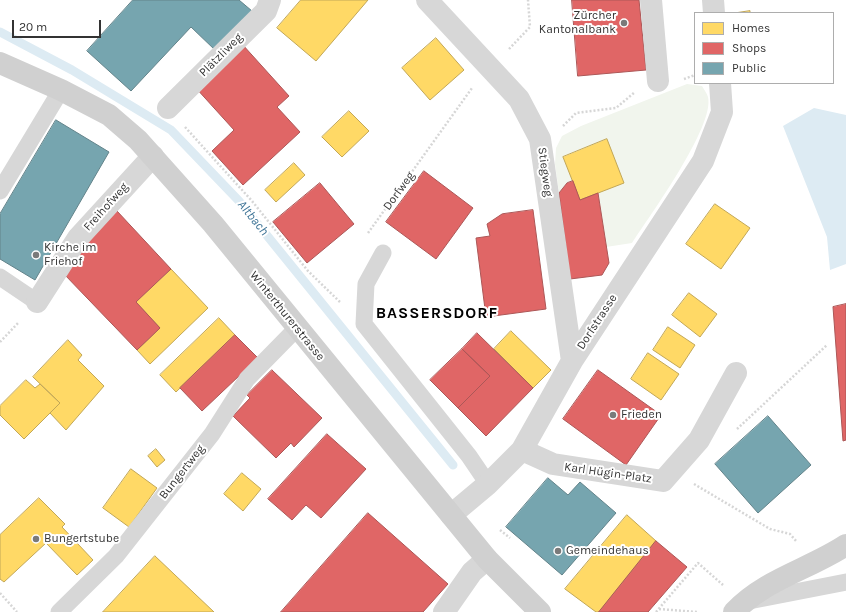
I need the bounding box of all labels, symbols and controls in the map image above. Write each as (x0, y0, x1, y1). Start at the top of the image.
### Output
place label: Zürcher Kantonalbank (539, 9, 616, 37)
scale bar (14, 12, 103, 38)
legend (694, 12, 834, 84)
marker: Zürcher Kantonalbank (619, 18, 629, 28)
text: 20 m (19, 20, 47, 34)
text: Homes (732, 21, 770, 35)
street label: Plätzliweg (196, 30, 246, 80)
text: Shops (732, 41, 766, 55)
text: Public (732, 61, 766, 75)
street label: Stiegweg (534, 146, 556, 198)
street label: Dorfweg (380, 169, 418, 213)
street label: Freihofweg (81, 180, 131, 234)
water label: Altbach (234, 197, 272, 239)
place label: Kirche im Friehof (44, 241, 96, 269)
marker: Kirche im Friehof (31, 250, 41, 260)
street label: Winterthurerstrasse (246, 268, 328, 364)
street label: Dorfstrasse (574, 292, 620, 352)
district label: BASSERSDORF (376, 303, 498, 323)
place label: Frieden (621, 408, 662, 422)
marker: Frieden (608, 410, 618, 420)
street label: Bungertweg (156, 442, 208, 502)
street label: Karl Hügin-Platz (563, 460, 653, 486)
place label: Bungertstube (44, 532, 119, 546)
marker: Bungertstube (31, 534, 41, 544)
place label: Gemeindehaus (566, 544, 649, 558)
marker: Gemeindehaus (553, 546, 563, 556)

